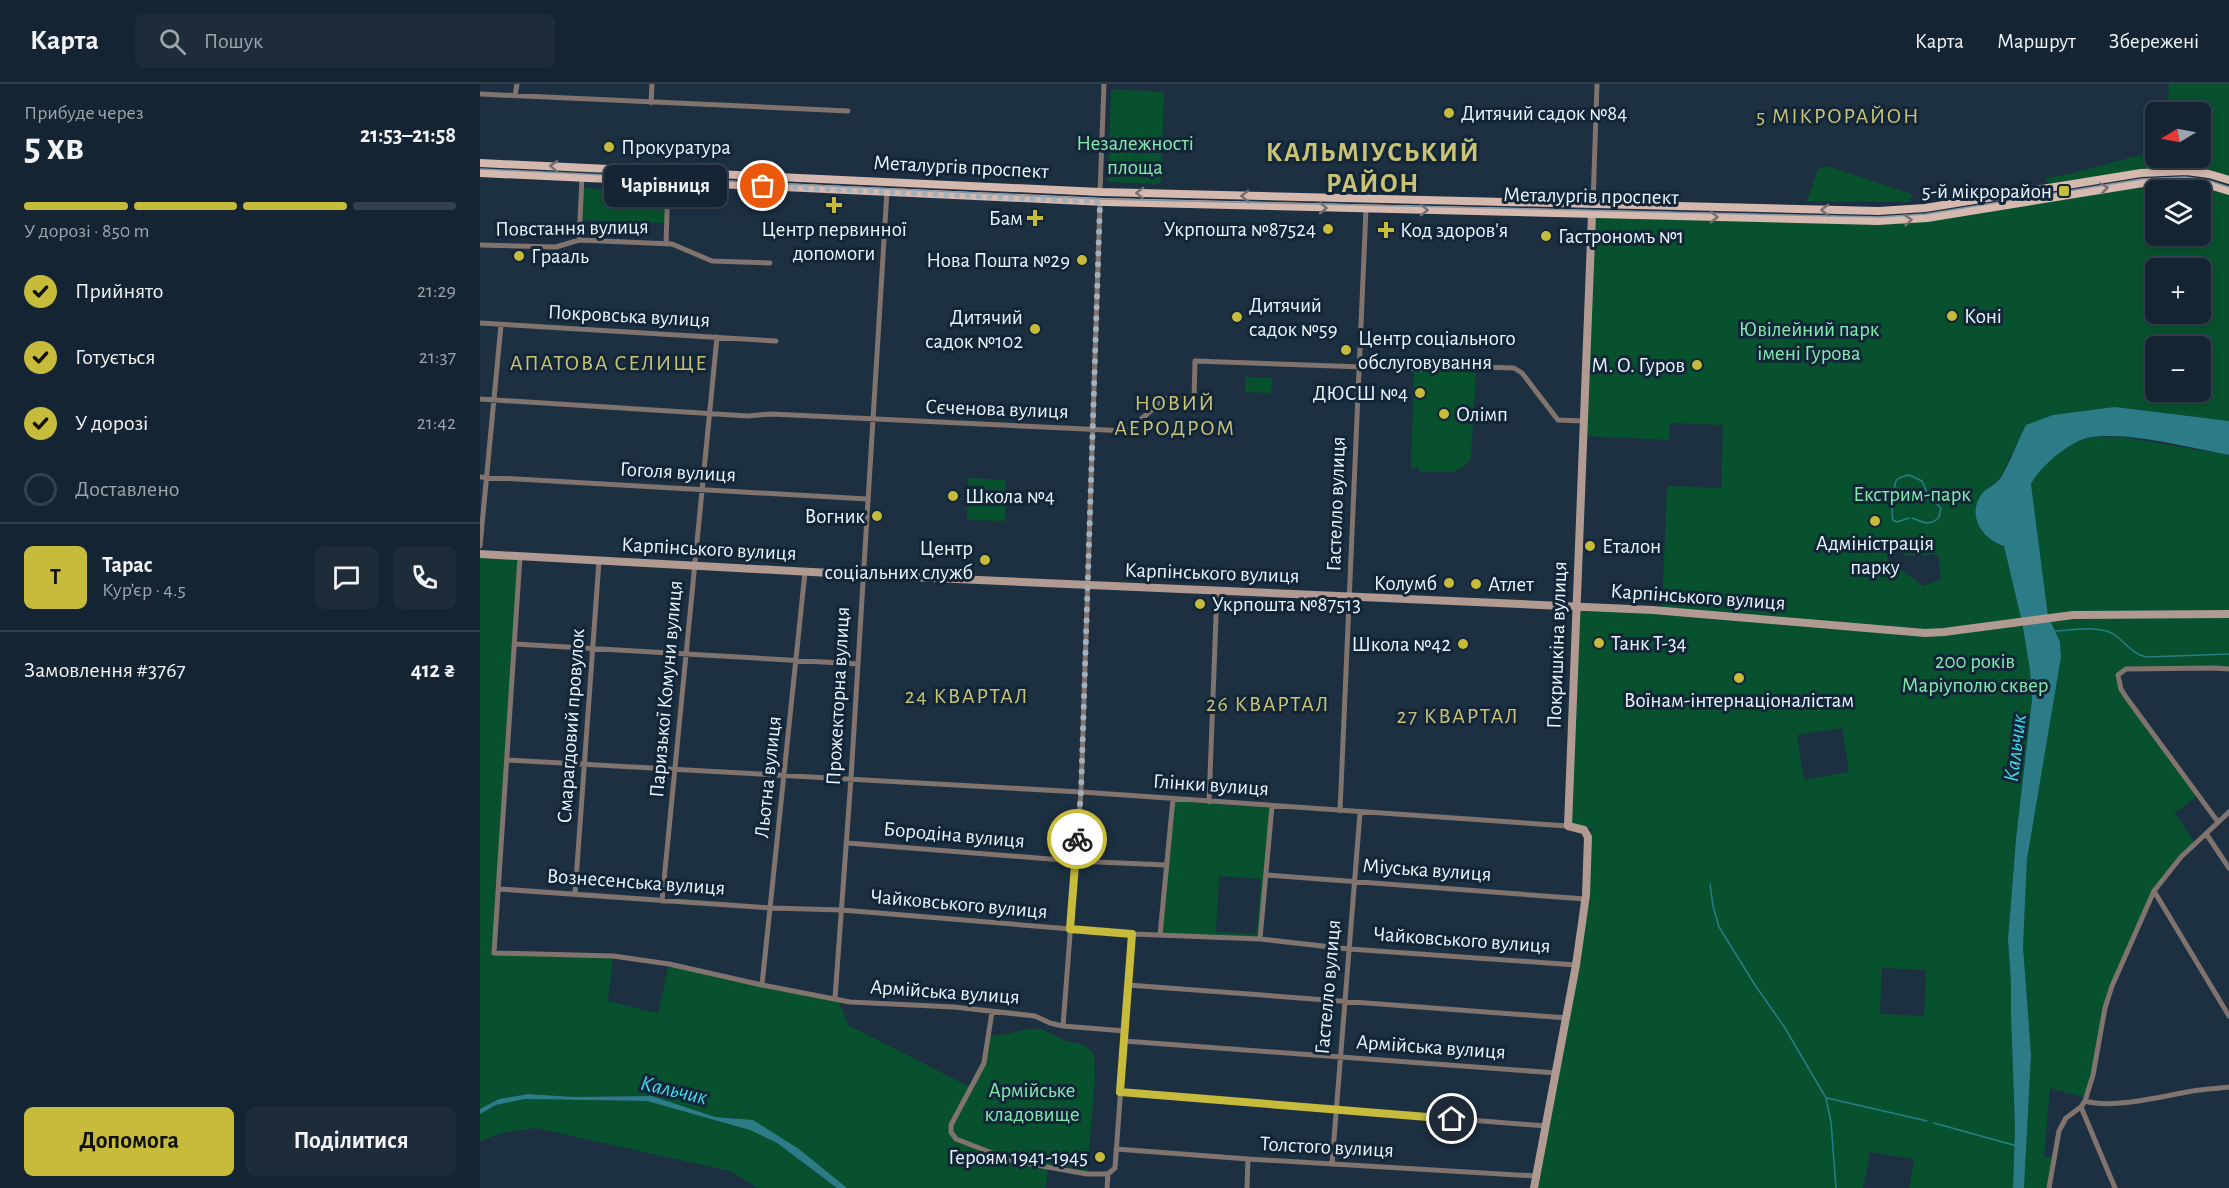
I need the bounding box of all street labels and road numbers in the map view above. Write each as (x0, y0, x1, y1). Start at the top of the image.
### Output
street label: Металургів проспект (873, 152, 1050, 182)
street label: Металургів проспект (1503, 184, 1679, 208)
street label: Повстання вулиця (495, 216, 649, 240)
street label: Покровська вулиця (547, 301, 711, 331)
street label: Сєченова вулиця (925, 396, 1069, 422)
street label: Гастелло вулиця (1323, 436, 1349, 572)
street label: Гоголя вулиця (619, 458, 737, 486)
street label: Карпінського вулиця (621, 534, 797, 564)
street label: Карпінського вулиця (1124, 559, 1300, 587)
street label: Покришкіна вулиця (1544, 561, 1570, 729)
street label: Паризької Комуни вулиця (646, 580, 686, 798)
street label: Карпінського вулиця (1610, 580, 1786, 614)
street label: Прожекторна вулиця (823, 606, 853, 786)
street label: Смарагдовий провулок (554, 628, 588, 824)
street label: Льотна вулиця (751, 715, 785, 839)
street label: Глінки вулиця (1152, 770, 1270, 800)
street label: Бородіна вулиця (882, 818, 1026, 852)
street label: Міуська вулиця (1362, 855, 1492, 885)
street label: Вознесенська вулиця (546, 865, 726, 899)
street label: Чайковського вулиця (870, 886, 1048, 922)
street label: Гастелло вулиця (1312, 919, 1344, 1055)
street label: Чайковського вулиця (1373, 923, 1551, 957)
street label: Армійська вулиця (869, 976, 1021, 1008)
street label: Армійська вулиця (1355, 1031, 1507, 1063)
street label: Толстого вулиця (1259, 1133, 1395, 1161)

